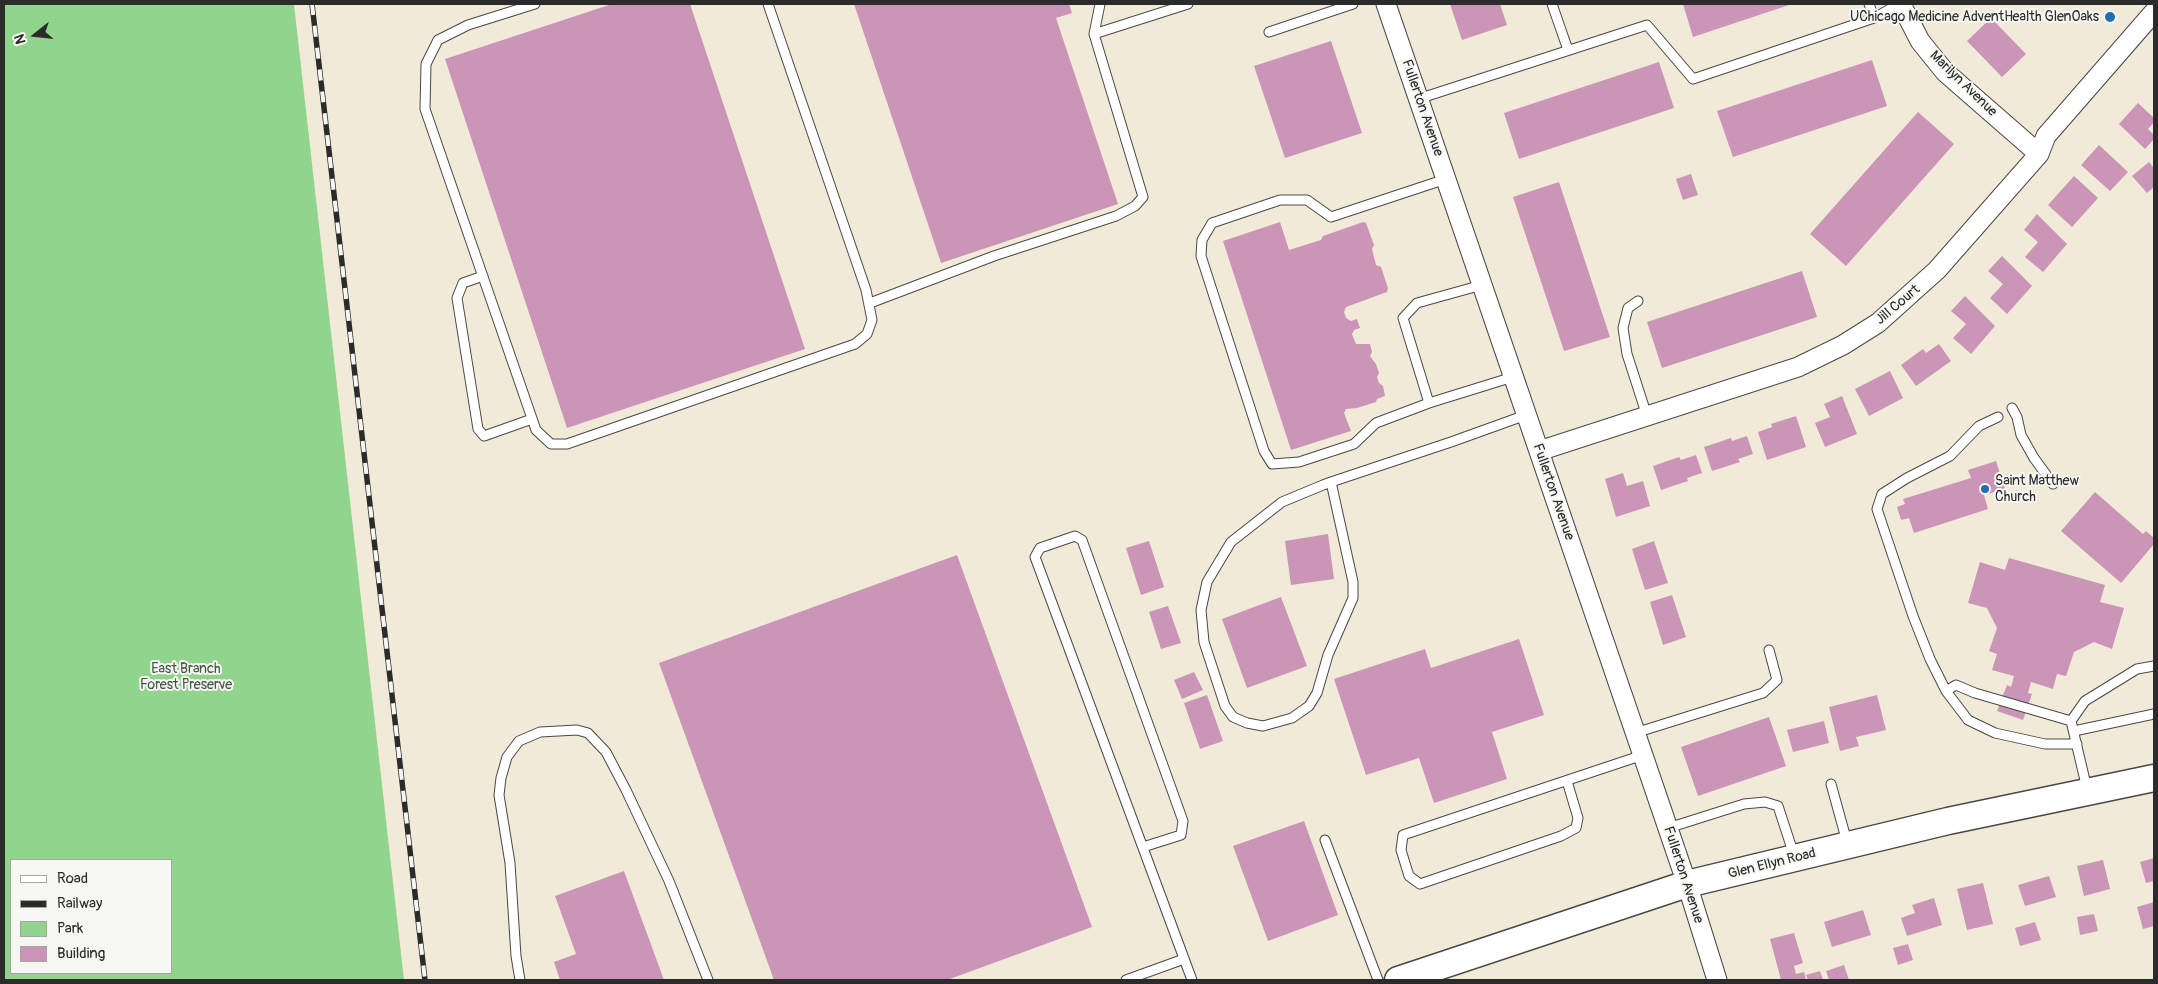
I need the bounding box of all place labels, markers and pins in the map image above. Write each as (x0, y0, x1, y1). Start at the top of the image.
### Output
place label: UChicago Medicine AdventHealth GlenOaks (1850, 9, 2099, 25)
marker: UChicago Medicine AdventHealth GlenOaks (2103, 10, 2117, 24)
place label: Saint Matthew Church (1995, 473, 2079, 506)
marker: Saint Matthew Church (1979, 483, 1991, 495)

